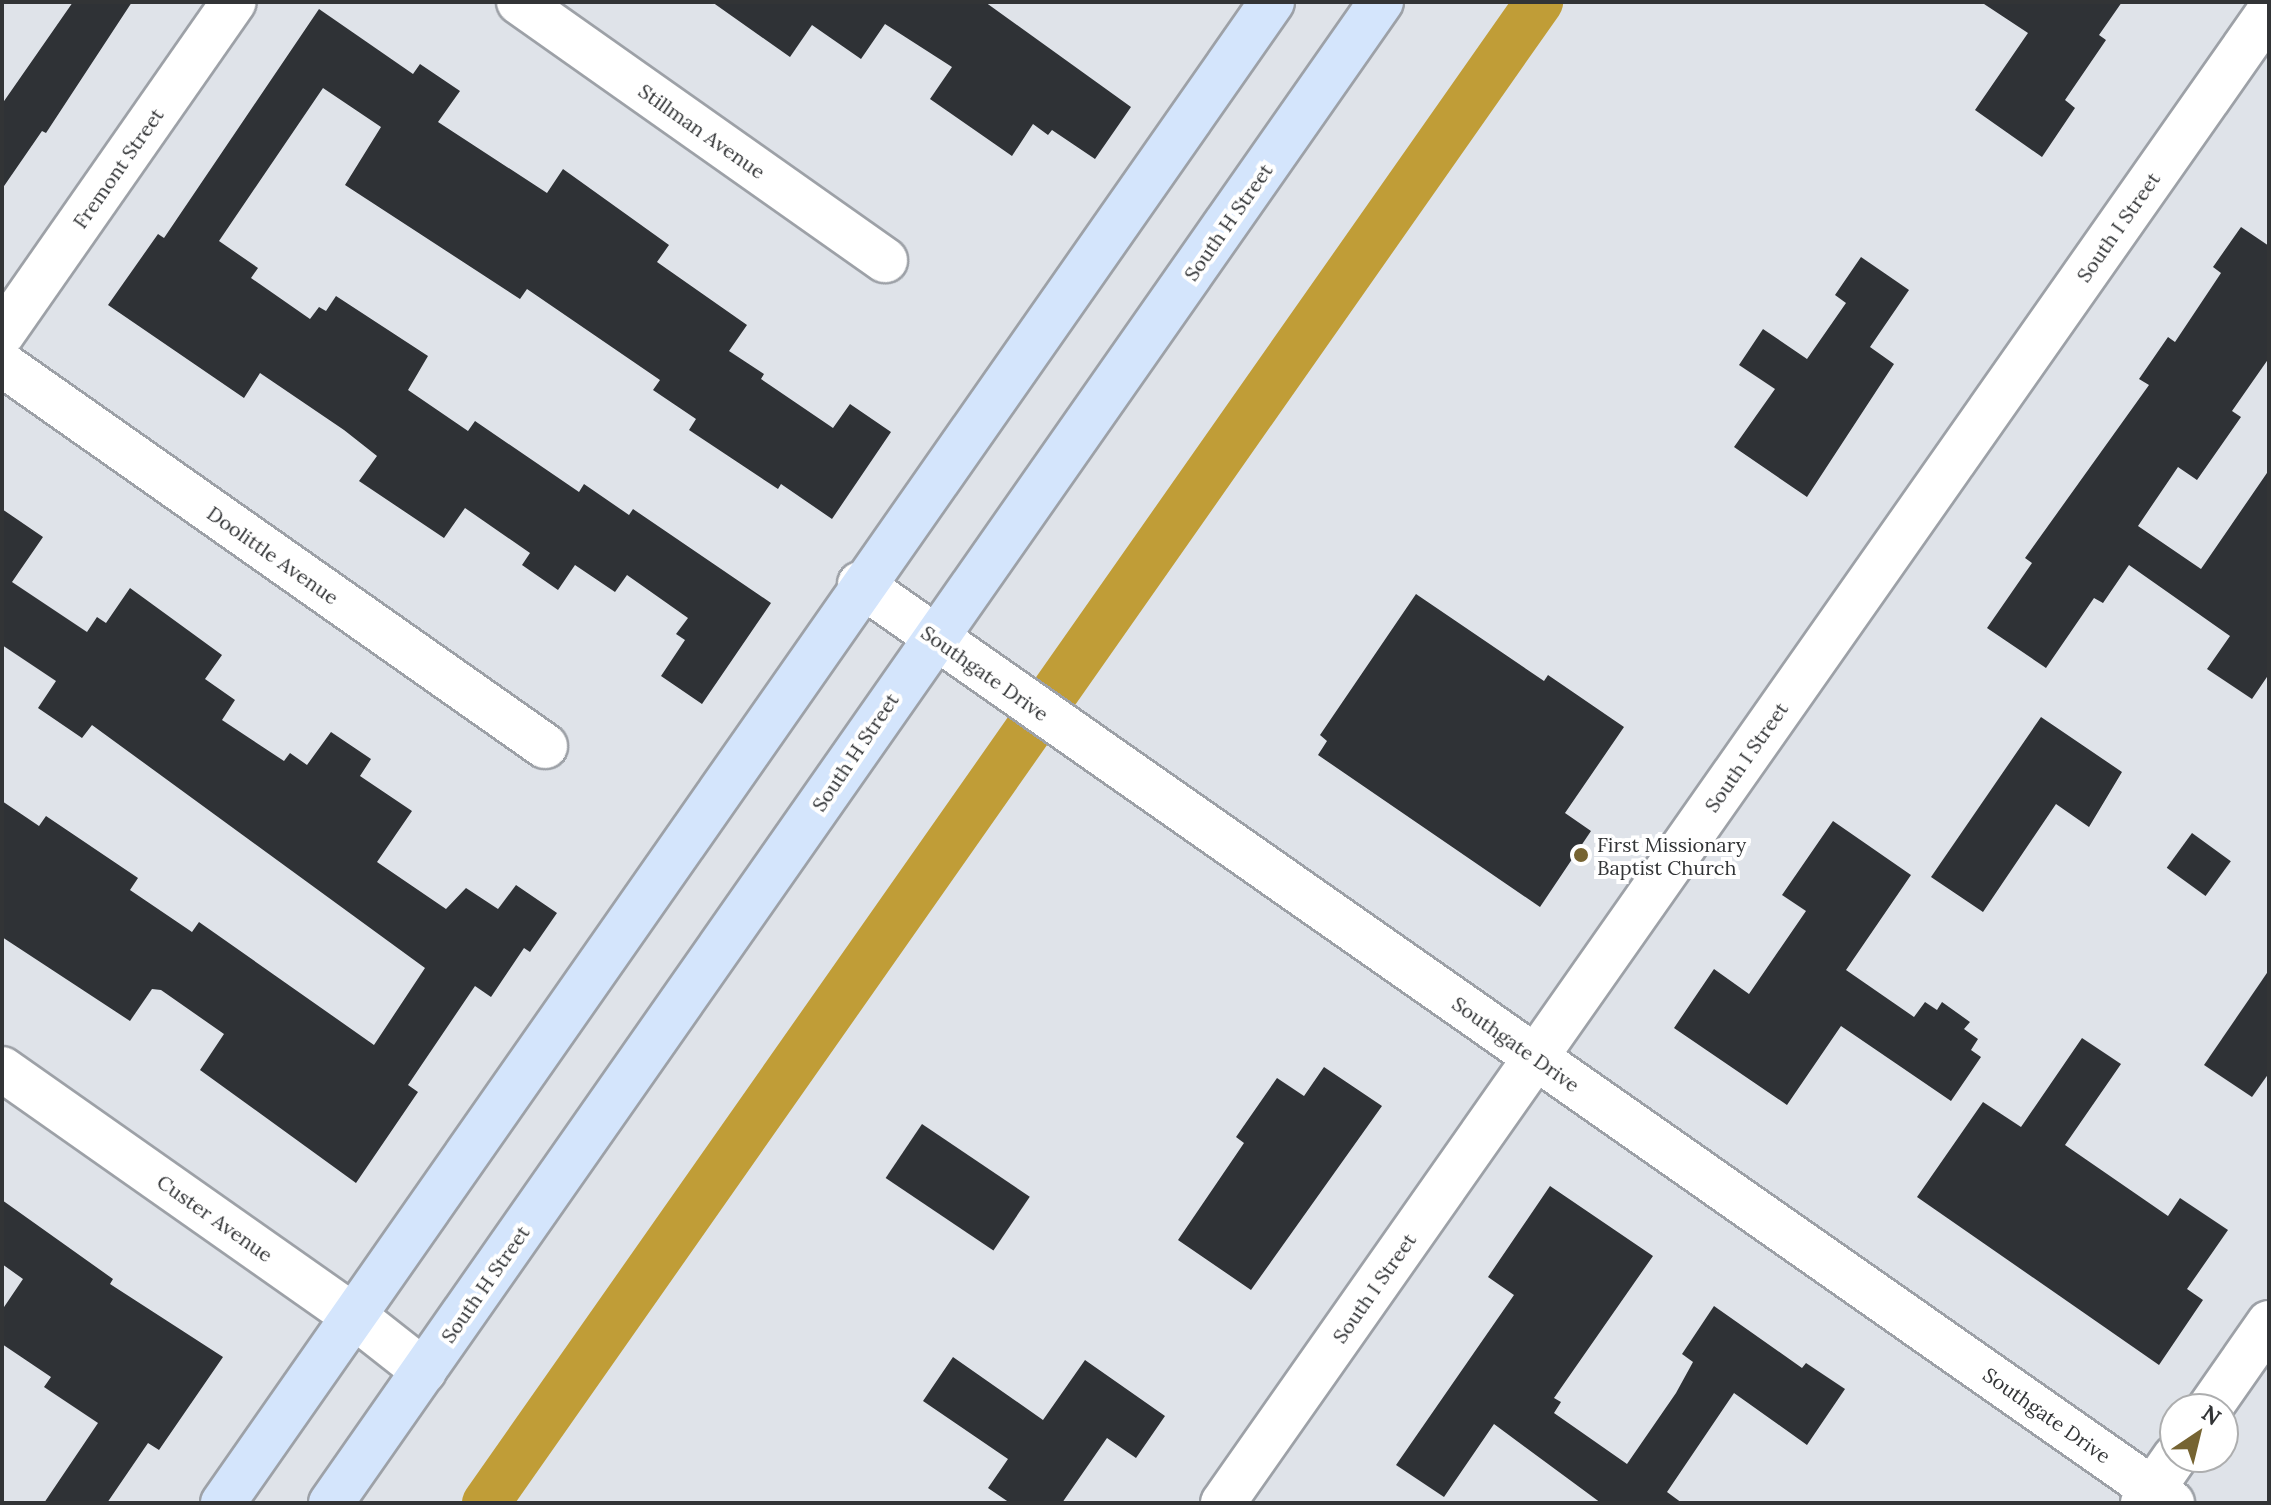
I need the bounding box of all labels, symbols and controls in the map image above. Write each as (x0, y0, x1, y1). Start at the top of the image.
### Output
street label: Stillman Avenue (634, 78, 770, 184)
street label: Fremont Street (68, 103, 168, 233)
street label: South H Street (1179, 159, 1277, 285)
street label: South I Street (2071, 167, 2165, 287)
street label: Doolittle Avenue (203, 501, 343, 609)
street label: Southgate Drive (917, 620, 1053, 726)
street label: South H Street (807, 688, 903, 816)
street label: South I Street (1699, 697, 1793, 817)
place label: First Missionary Baptist Church (1597, 832, 1746, 879)
marker: First Missionary Baptist Church (1572, 846, 1590, 864)
street label: Southgate Drive (1448, 991, 1584, 1097)
street label: Custer Avenue (153, 1169, 277, 1267)
street label: South H Street (436, 1221, 534, 1347)
street label: South I Street (1327, 1228, 1421, 1348)
street label: Southgate Drive (1979, 1362, 2115, 1468)
north arrow (2159, 1393, 2239, 1473)
text: N (2197, 1399, 2227, 1431)

